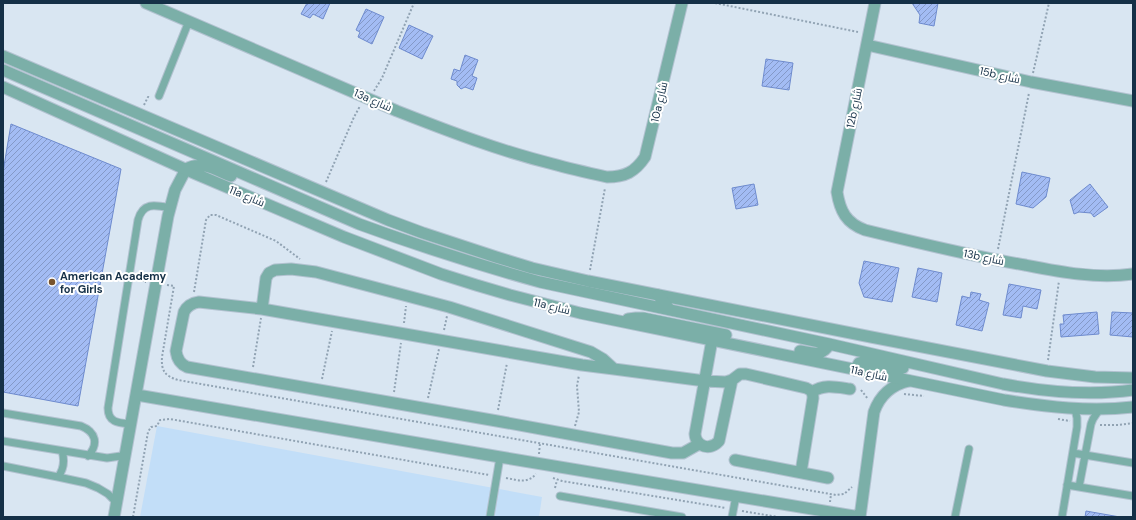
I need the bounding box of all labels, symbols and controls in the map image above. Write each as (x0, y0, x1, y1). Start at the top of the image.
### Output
street label: 15b شارع (978, 64, 1022, 87)
street label: 10a شارع (648, 80, 671, 124)
street label: 13a شارع (351, 85, 394, 115)
street label: 12b شارع (843, 87, 866, 130)
street label: 11a شارع (227, 182, 267, 211)
street label: 13b شارع (962, 246, 1006, 269)
place label: American Academy for Girls (60, 269, 166, 296)
marker: American Academy for Girls (47, 277, 57, 287)
street label: 11a شارع (532, 295, 572, 318)
street label: 11a شارع (849, 362, 889, 385)

